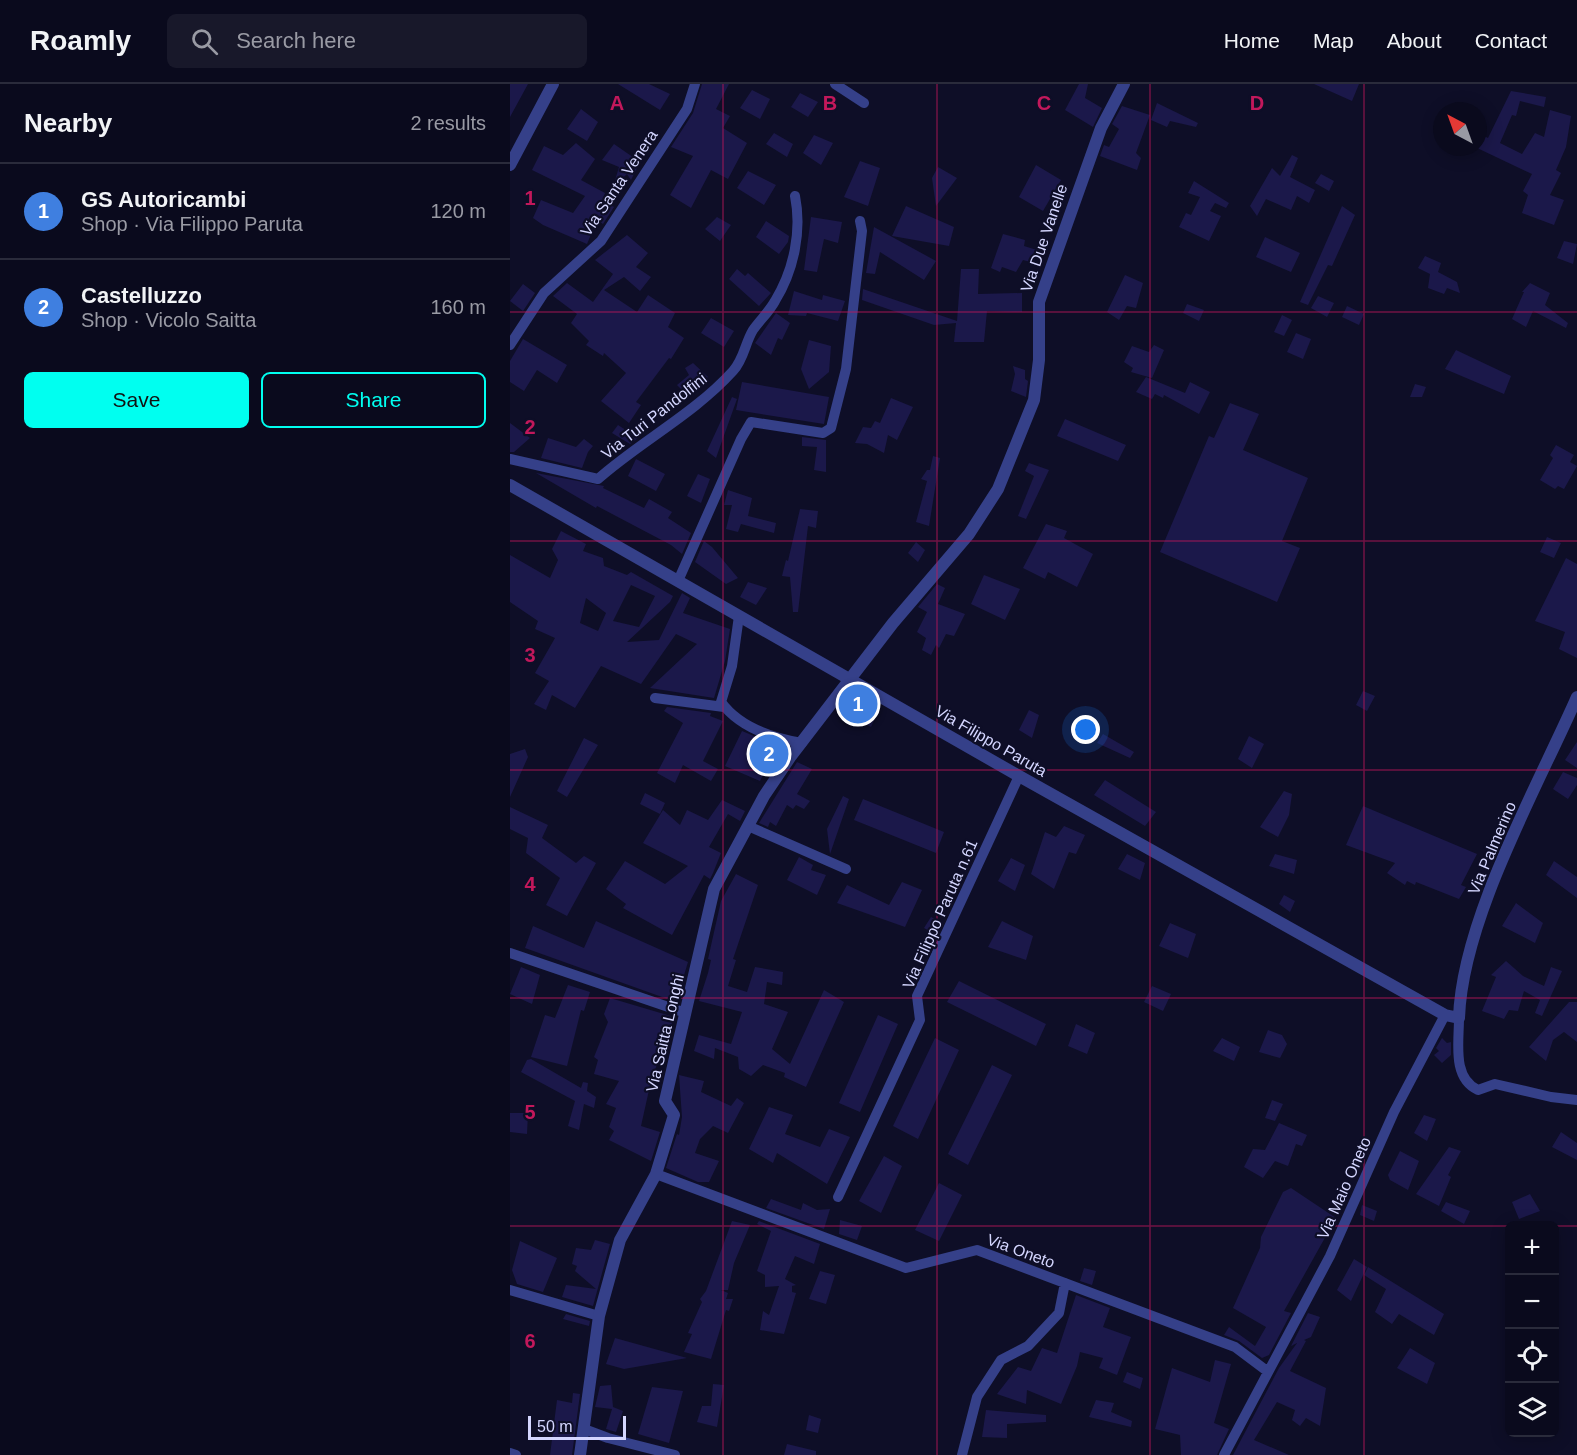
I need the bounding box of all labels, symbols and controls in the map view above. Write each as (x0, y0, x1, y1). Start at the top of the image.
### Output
search box (167, 14, 587, 68)
text: Roamly (30, 25, 131, 56)
icon: search (188, 25, 221, 58)
text: Search here (236, 28, 356, 53)
text: Home (1224, 29, 1280, 52)
text: Map (1313, 29, 1354, 52)
text: About (1387, 29, 1442, 52)
text: Contact (1475, 29, 1547, 52)
text: A (610, 92, 624, 114)
text: B (823, 92, 837, 114)
text: C (1037, 92, 1051, 114)
text: D (1250, 92, 1264, 114)
north arrow (1433, 102, 1487, 156)
text: Nearby (24, 108, 112, 138)
text: 2 results (410, 112, 486, 134)
street label: Via Santa Venera (577, 127, 661, 239)
street label: Via Due Vanelle (1018, 182, 1071, 294)
text: GS Autoricambi (81, 187, 246, 212)
text: 1 (524, 187, 536, 209)
text: 1 (38, 200, 49, 222)
text: 120 m (430, 200, 486, 222)
text: Shop · Via Filippo Paruta (81, 213, 303, 235)
text: Castelluzzo (81, 283, 202, 308)
text: 2 (38, 296, 49, 318)
text: 160 m (430, 296, 486, 318)
text: Shop · Vicolo Saitta (81, 309, 256, 331)
street label: Via Turi Pandolfini (598, 370, 710, 462)
button: Save (24, 372, 249, 428)
button: Share (261, 372, 486, 428)
text: 2 (524, 416, 536, 438)
text: 3 (524, 644, 536, 666)
pin: 1 (838, 682, 878, 726)
street label: Via Filippo Paruta (932, 702, 1050, 780)
your location (1071, 715, 1100, 744)
pin: 2 (750, 732, 788, 776)
street label: Via Palmerino (1465, 799, 1519, 897)
street label: Via Filippo Paruta n.61 (899, 837, 981, 991)
text: 4 (524, 873, 536, 895)
street label: Via Saitta Longhi (643, 972, 687, 1094)
text: 5 (524, 1101, 536, 1123)
street label: Via Maio Oneto (1314, 1134, 1374, 1242)
map controls (1505, 1221, 1559, 1437)
button: + (1505, 1221, 1559, 1275)
street label: Via Oneto (985, 1231, 1057, 1271)
button: − (1505, 1275, 1559, 1329)
button: locate (1505, 1329, 1559, 1383)
text: 6 (524, 1330, 536, 1352)
button: layers (1505, 1383, 1559, 1437)
scale bar (528, 1413, 626, 1440)
text: 50 m (537, 1418, 573, 1435)

